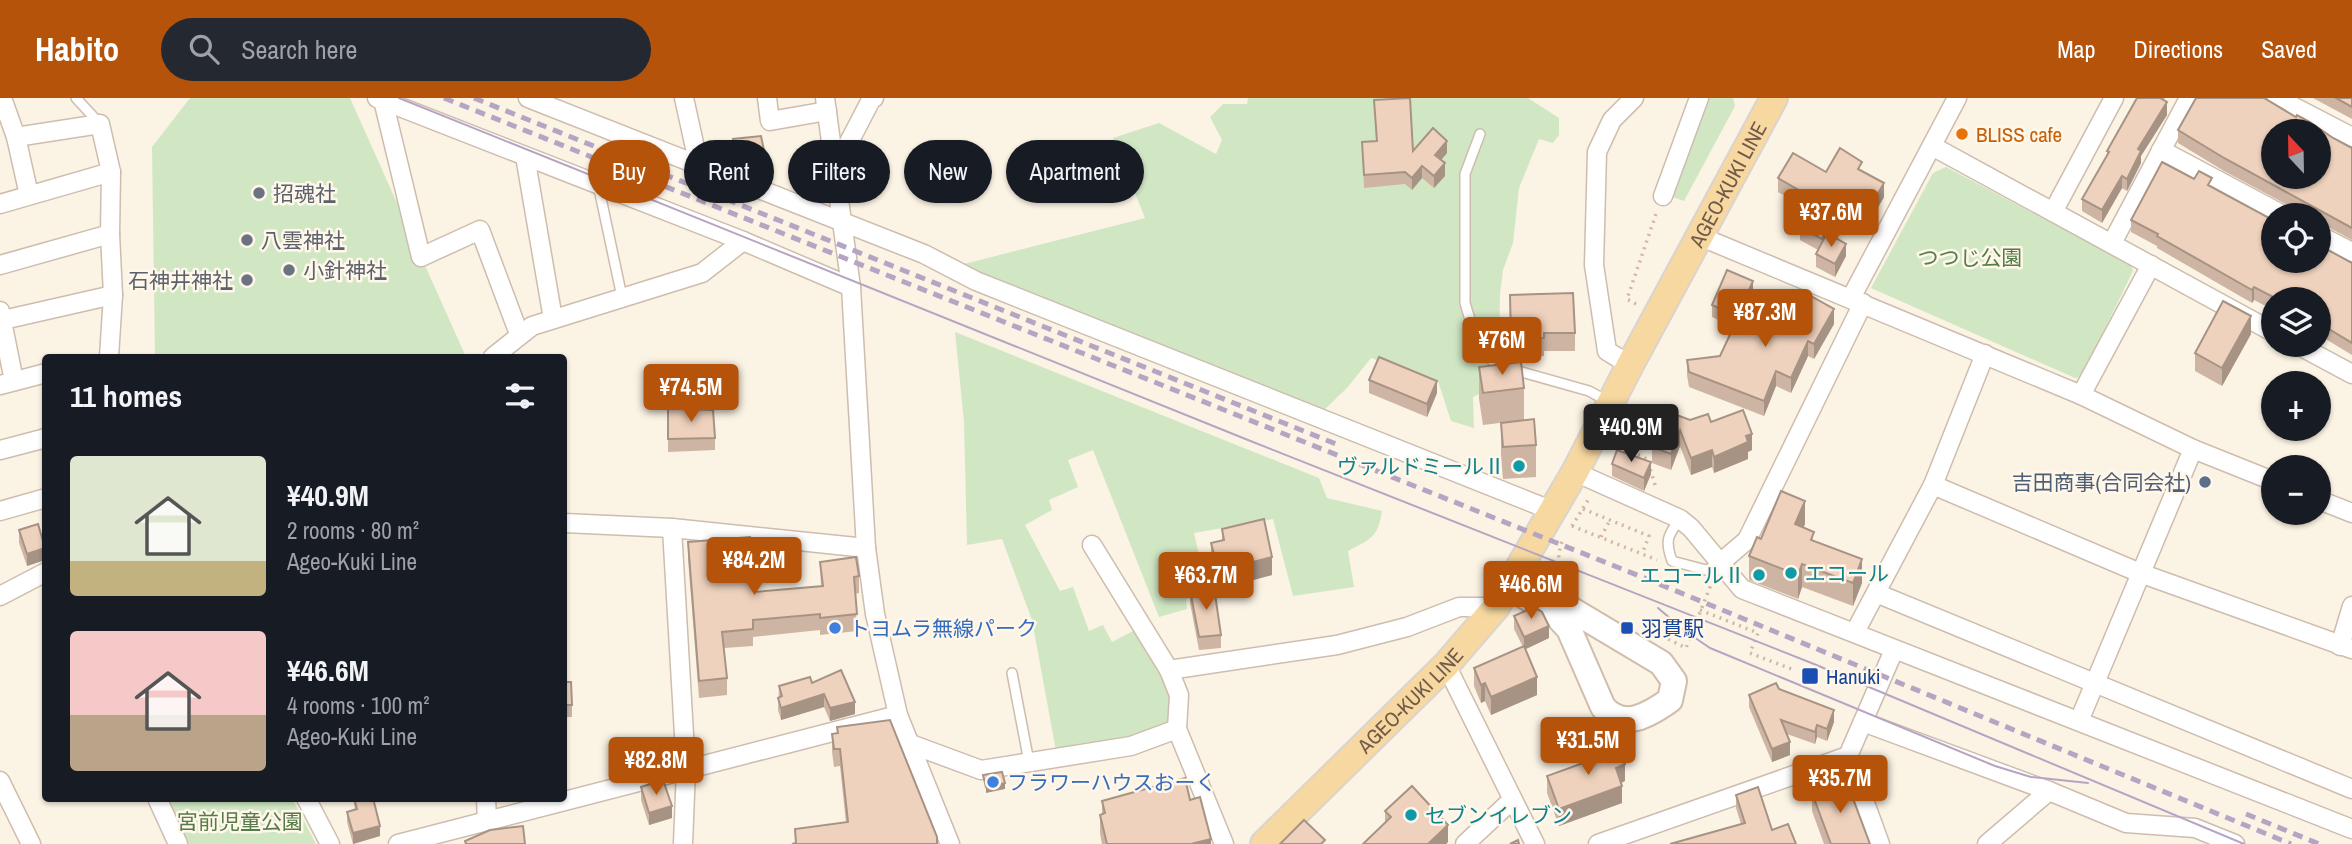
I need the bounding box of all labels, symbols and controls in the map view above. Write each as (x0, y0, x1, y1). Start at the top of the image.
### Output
search box (161, 18, 651, 81)
text: Habito (35, 27, 119, 71)
icon: search (185, 30, 223, 68)
text: Search here (241, 32, 357, 67)
text: Map (2057, 33, 2095, 65)
text: Directions (2133, 33, 2223, 65)
text: Saved (2261, 33, 2317, 65)
street label: AGEO-KUKI LINE (1681, 116, 1773, 253)
north arrow (2261, 119, 2331, 189)
map controls (2261, 119, 2331, 525)
place label: BLISS cafe (1976, 120, 2062, 149)
marker: BLISS cafe (1954, 126, 1970, 142)
chip: Buy (588, 140, 670, 203)
chip: Rent (684, 140, 774, 203)
chip: Filters (788, 140, 890, 203)
chip: New (904, 140, 992, 203)
chip: Apartment (1006, 140, 1144, 203)
place label: 招魂社 (273, 179, 336, 208)
marker: 招魂社 (251, 185, 267, 201)
pin: ¥37.6M (1774, 190, 1888, 249)
text: ¥37.6M (1800, 196, 1862, 227)
button: locate (2261, 203, 2331, 273)
place label: 八雲神社 (261, 226, 345, 255)
marker: 八雲神社 (239, 232, 255, 248)
park label: つつじ公園 (1918, 243, 2023, 272)
place label: 小針神社 (303, 256, 387, 285)
marker: 小針神社 (281, 262, 297, 278)
place label: 石神井神社 (128, 266, 233, 295)
marker: 石神井神社 (239, 272, 255, 288)
button: layers (2261, 287, 2331, 357)
pin: ¥87.3M (1708, 289, 1822, 349)
text: ¥87.3M (1734, 296, 1796, 327)
pin: ¥76M (1461, 317, 1543, 377)
text: ¥76M (1478, 324, 1526, 355)
pin: ¥74.5M (634, 364, 748, 424)
text: ¥74.5M (660, 371, 722, 402)
button: + (2261, 371, 2331, 441)
text: 11 homes (70, 376, 182, 416)
icon: filters (501, 377, 539, 415)
pin: ¥40.9M (1574, 404, 1688, 464)
text: ¥40.9M (1600, 411, 1662, 442)
place label: ヴァルドミールⅡ (1337, 452, 1505, 481)
button: − (2261, 455, 2331, 525)
marker: ヴァルドミールⅡ (1511, 458, 1527, 474)
place label: 吉田商事(合同会社) (2012, 468, 2191, 497)
marker: 吉田商事(合同会社) (2197, 474, 2213, 490)
text: ¥40.9M (287, 475, 369, 515)
icon: home (126, 484, 210, 568)
text: 2 rooms · 80 m² (287, 515, 419, 546)
pin: ¥84.2M (697, 538, 811, 597)
text: ¥84.2M (723, 544, 785, 575)
text: Ageo-Kuki Line (287, 546, 417, 577)
pin: ¥63.7M (1149, 552, 1263, 612)
text: ¥63.7M (1175, 559, 1237, 590)
place label: エコール (1805, 559, 1889, 588)
pin: ¥46.6M (1474, 561, 1588, 621)
place label: エコールⅡ (1640, 561, 1745, 590)
marker: エコール (1783, 565, 1799, 581)
marker: エコールⅡ (1751, 567, 1767, 583)
text: ¥46.6M (1500, 568, 1562, 599)
place label: トヨムラ無線パーク (849, 614, 1037, 643)
place label: 羽貫駅 (1641, 614, 1704, 643)
marker: トヨムラ無線パーク (827, 620, 843, 636)
marker: 羽貫駅 (1619, 620, 1635, 636)
street label: AGEO-KUKI LINE (1350, 641, 1469, 760)
text: ¥46.6M (287, 650, 369, 690)
icon: home (126, 659, 210, 743)
place label: Hanuki (1826, 662, 1881, 691)
marker: Hanuki (1800, 666, 1820, 686)
text: 4 rooms · 100 m² (287, 690, 430, 721)
pin: ¥31.5M (1531, 718, 1645, 777)
text: Ageo-Kuki Line (287, 721, 417, 752)
text: ¥31.5M (1557, 724, 1619, 755)
pin: ¥82.8M (599, 738, 713, 797)
text: ¥82.8M (625, 744, 687, 775)
pin: ¥35.7M (1783, 756, 1897, 815)
text: ¥35.7M (1809, 762, 1871, 793)
place label: フラワーハウスおーく (1007, 768, 1217, 797)
marker: フラワーハウスおーく (985, 774, 1001, 790)
place label: セブンイレブン (1425, 801, 1572, 830)
park label: 宮前児童公園 (177, 807, 303, 836)
marker: セブンイレブン (1403, 807, 1419, 823)

